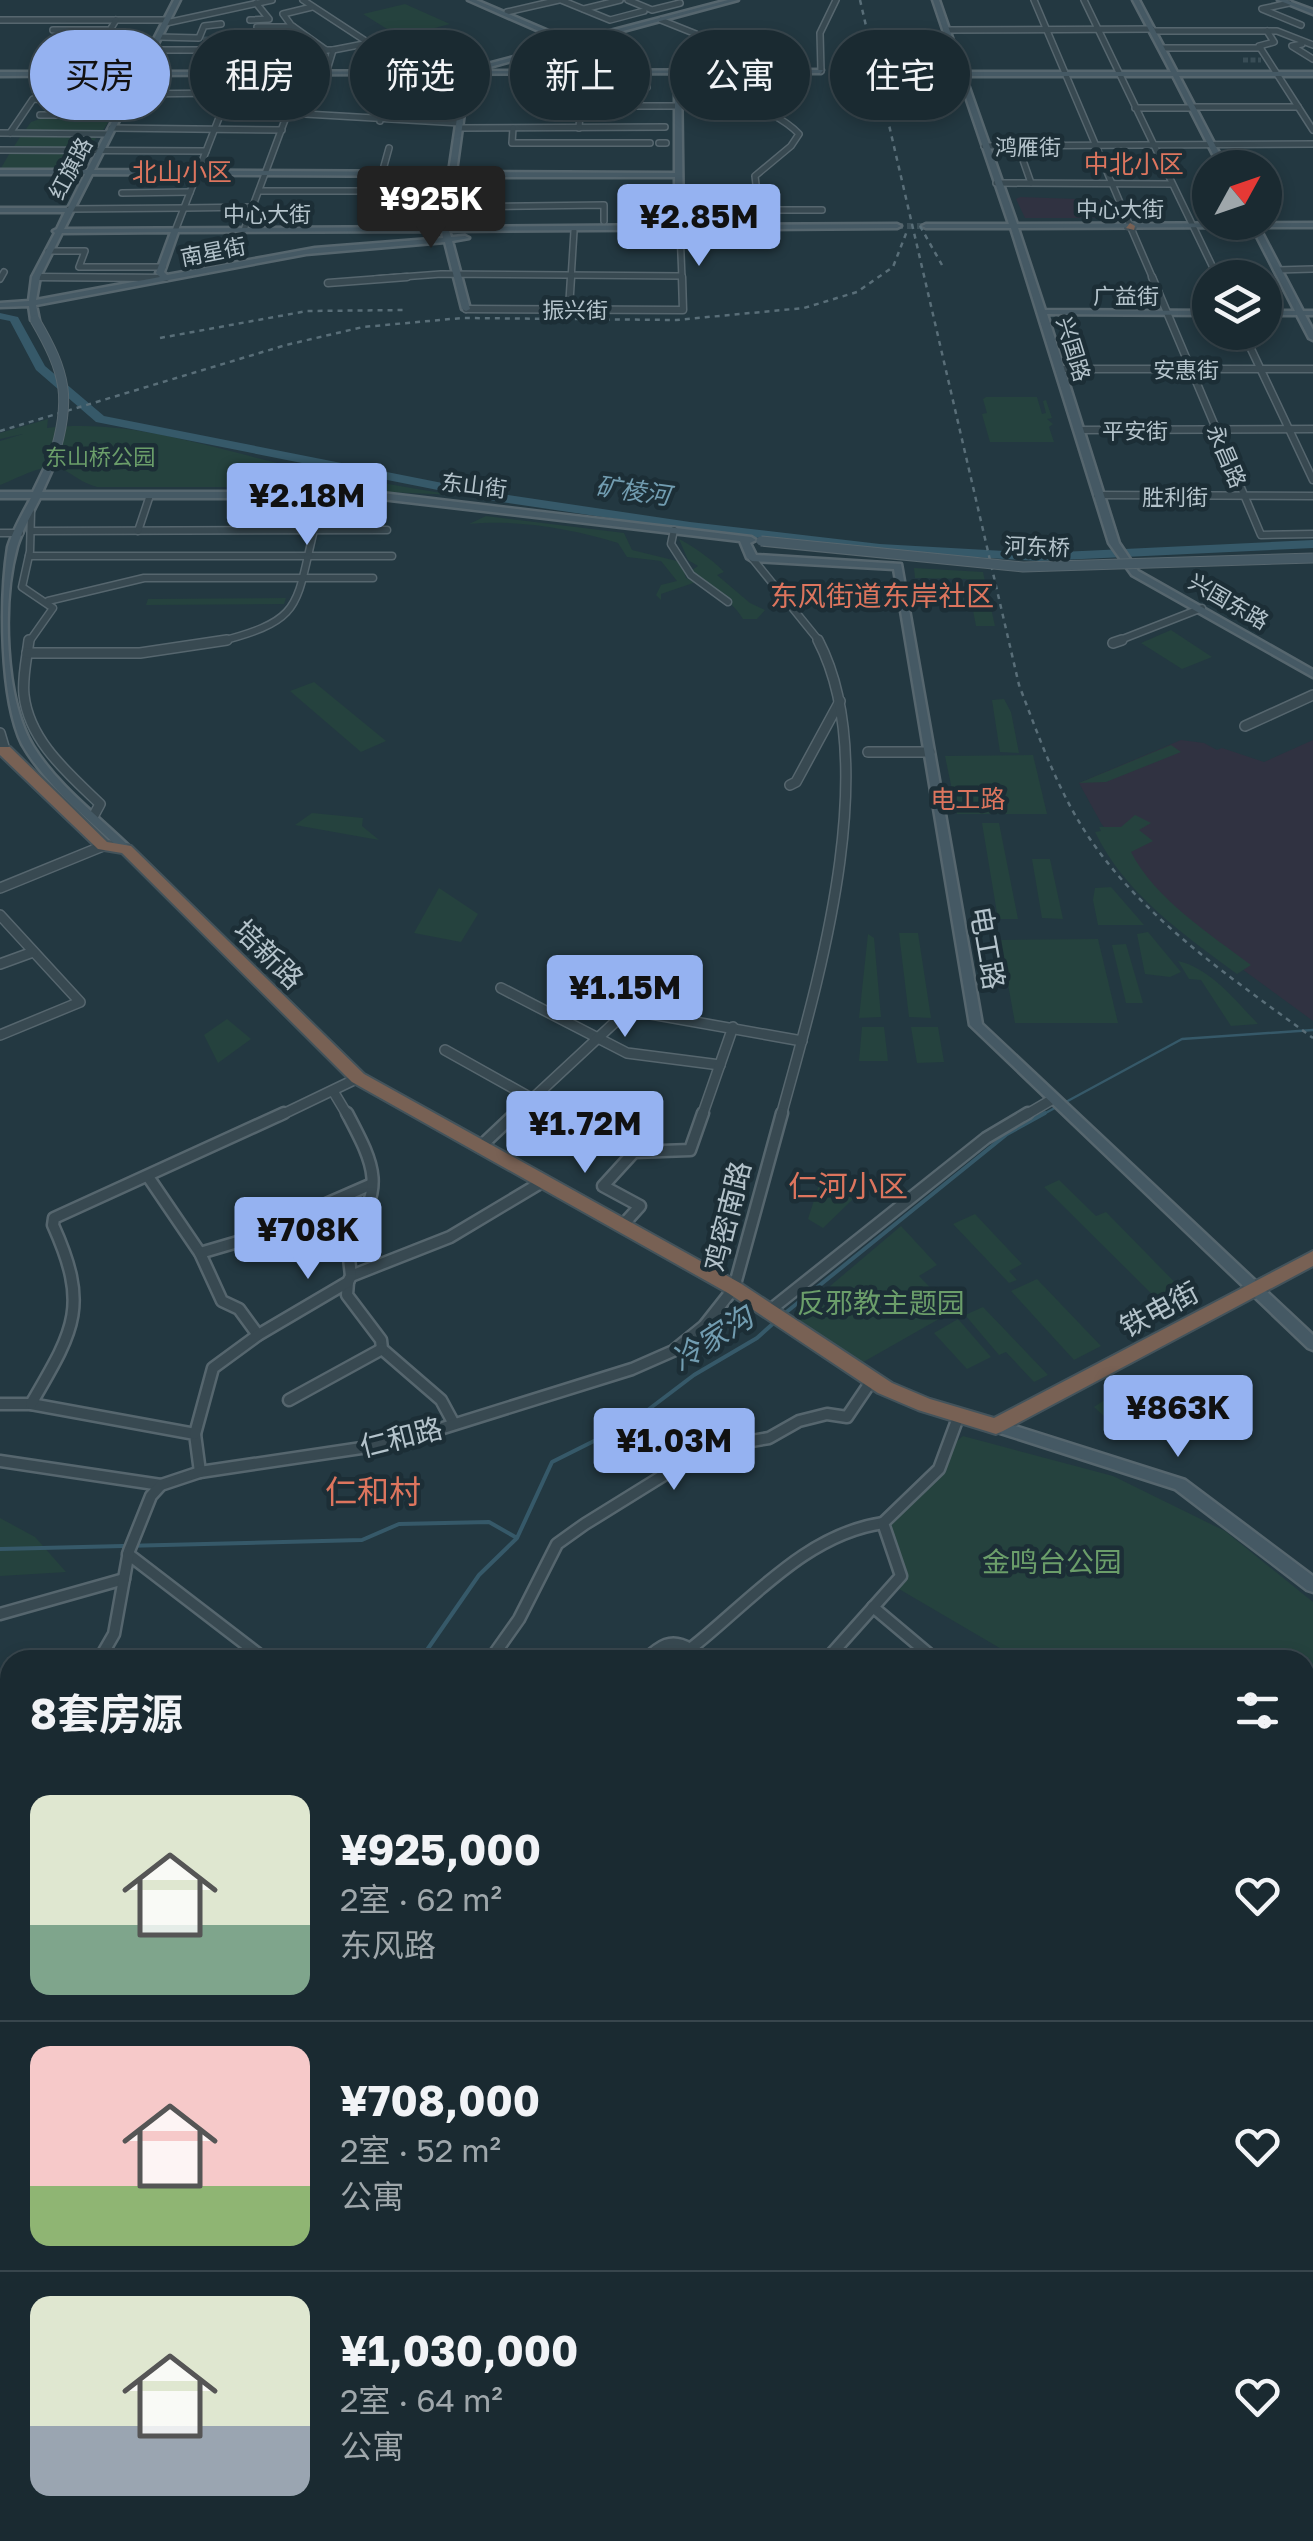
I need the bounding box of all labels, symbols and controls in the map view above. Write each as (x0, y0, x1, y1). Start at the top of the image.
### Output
chip: 买房 (30, 30, 170, 120)
chip: 租房 (190, 30, 330, 120)
chip: 筛选 (350, 30, 490, 120)
chip: 新上 (510, 30, 650, 120)
chip: 公寓 (670, 30, 810, 120)
chip: 住宅 (830, 30, 970, 120)
street label: 红旗路 (43, 133, 97, 203)
street label: 鸿雁街 (995, 133, 1061, 160)
district label: 中北小区 (1084, 148, 1184, 179)
north arrow (1192, 150, 1282, 240)
map controls (1192, 150, 1282, 350)
district label: 北山小区 (132, 156, 232, 187)
pin: ¥925K (361, 166, 501, 251)
text: ¥925K (379, 179, 483, 217)
pin: ¥2.85M (618, 184, 780, 269)
street label: 中心大街 (1076, 195, 1164, 222)
text: ¥2.85M (639, 197, 759, 235)
street label: 中心大街 (223, 200, 311, 227)
street label: 南星街 (178, 231, 248, 271)
button: layers (1192, 260, 1282, 350)
street label: 广益街 (1093, 282, 1159, 309)
street label: 振兴街 (542, 296, 608, 323)
street label: 兴国路 (1051, 313, 1097, 385)
street label: 安惠街 (1153, 356, 1219, 383)
street label: 平安街 (1102, 417, 1168, 444)
street label: 永昌路 (1202, 420, 1252, 492)
park label: 东山桥公园 (45, 443, 155, 470)
pin: ¥2.18M (226, 463, 388, 548)
street label: 东山街 (440, 468, 508, 502)
water label: 矿棱河 (594, 469, 676, 511)
text: ¥2.18M (249, 476, 365, 514)
street label: 胜利街 (1142, 483, 1208, 510)
street label: 河东桥 (1004, 531, 1070, 561)
street label: 兴国东路 (1184, 567, 1274, 635)
district label: 东风街道东岸社区 (770, 579, 994, 612)
district label: 电工路 (930, 783, 1006, 814)
street label: 电工路 (964, 904, 1012, 992)
street label: 培新路 (228, 913, 310, 995)
pin: ¥1.15M (544, 955, 706, 1040)
text: ¥1.15M (569, 968, 681, 1006)
pin: ¥1.72M (504, 1091, 666, 1176)
text: ¥1.72M (528, 1104, 642, 1142)
street label: 鸡密南路 (697, 1158, 757, 1274)
district label: 仁河小区 (788, 1168, 908, 1204)
pin: ¥708K (238, 1197, 378, 1282)
text: ¥708K (256, 1210, 360, 1248)
street label: 铁电街 (1114, 1275, 1204, 1343)
park label: 反邪教主题园 (797, 1286, 965, 1319)
water label: 冷家沟 (664, 1297, 762, 1378)
pin: ¥863K (1108, 1375, 1248, 1460)
text: ¥863K (1126, 1388, 1230, 1426)
pin: ¥1.03M (593, 1408, 755, 1493)
street label: 仁和路 (356, 1411, 446, 1463)
text: ¥1.03M (616, 1421, 732, 1459)
district label: 仁和村 (325, 1472, 421, 1510)
park label: 金鸣台公园 (982, 1545, 1122, 1578)
icon: filters (1230, 1683, 1285, 1738)
text: 8套房源 (30, 1688, 183, 1738)
text: ¥925,000 (340, 1824, 541, 1874)
icon: home (110, 1835, 230, 1955)
icon: heart (1230, 1868, 1285, 1923)
text: 2室 · 62 m² (340, 1880, 502, 1918)
text: 东风路 (340, 1926, 436, 1964)
text: ¥708,000 (340, 2075, 540, 2125)
icon: home (110, 2086, 230, 2206)
icon: heart (1230, 2119, 1285, 2174)
text: 2室 · 52 m² (340, 2131, 501, 2169)
text: 公寓 (340, 2177, 404, 2215)
text: ¥1,030,000 (340, 2325, 578, 2375)
icon: home (110, 2336, 230, 2456)
icon: heart (1230, 2369, 1285, 2424)
text: 2室 · 64 m² (340, 2381, 503, 2419)
text: 公寓 (340, 2427, 404, 2465)

